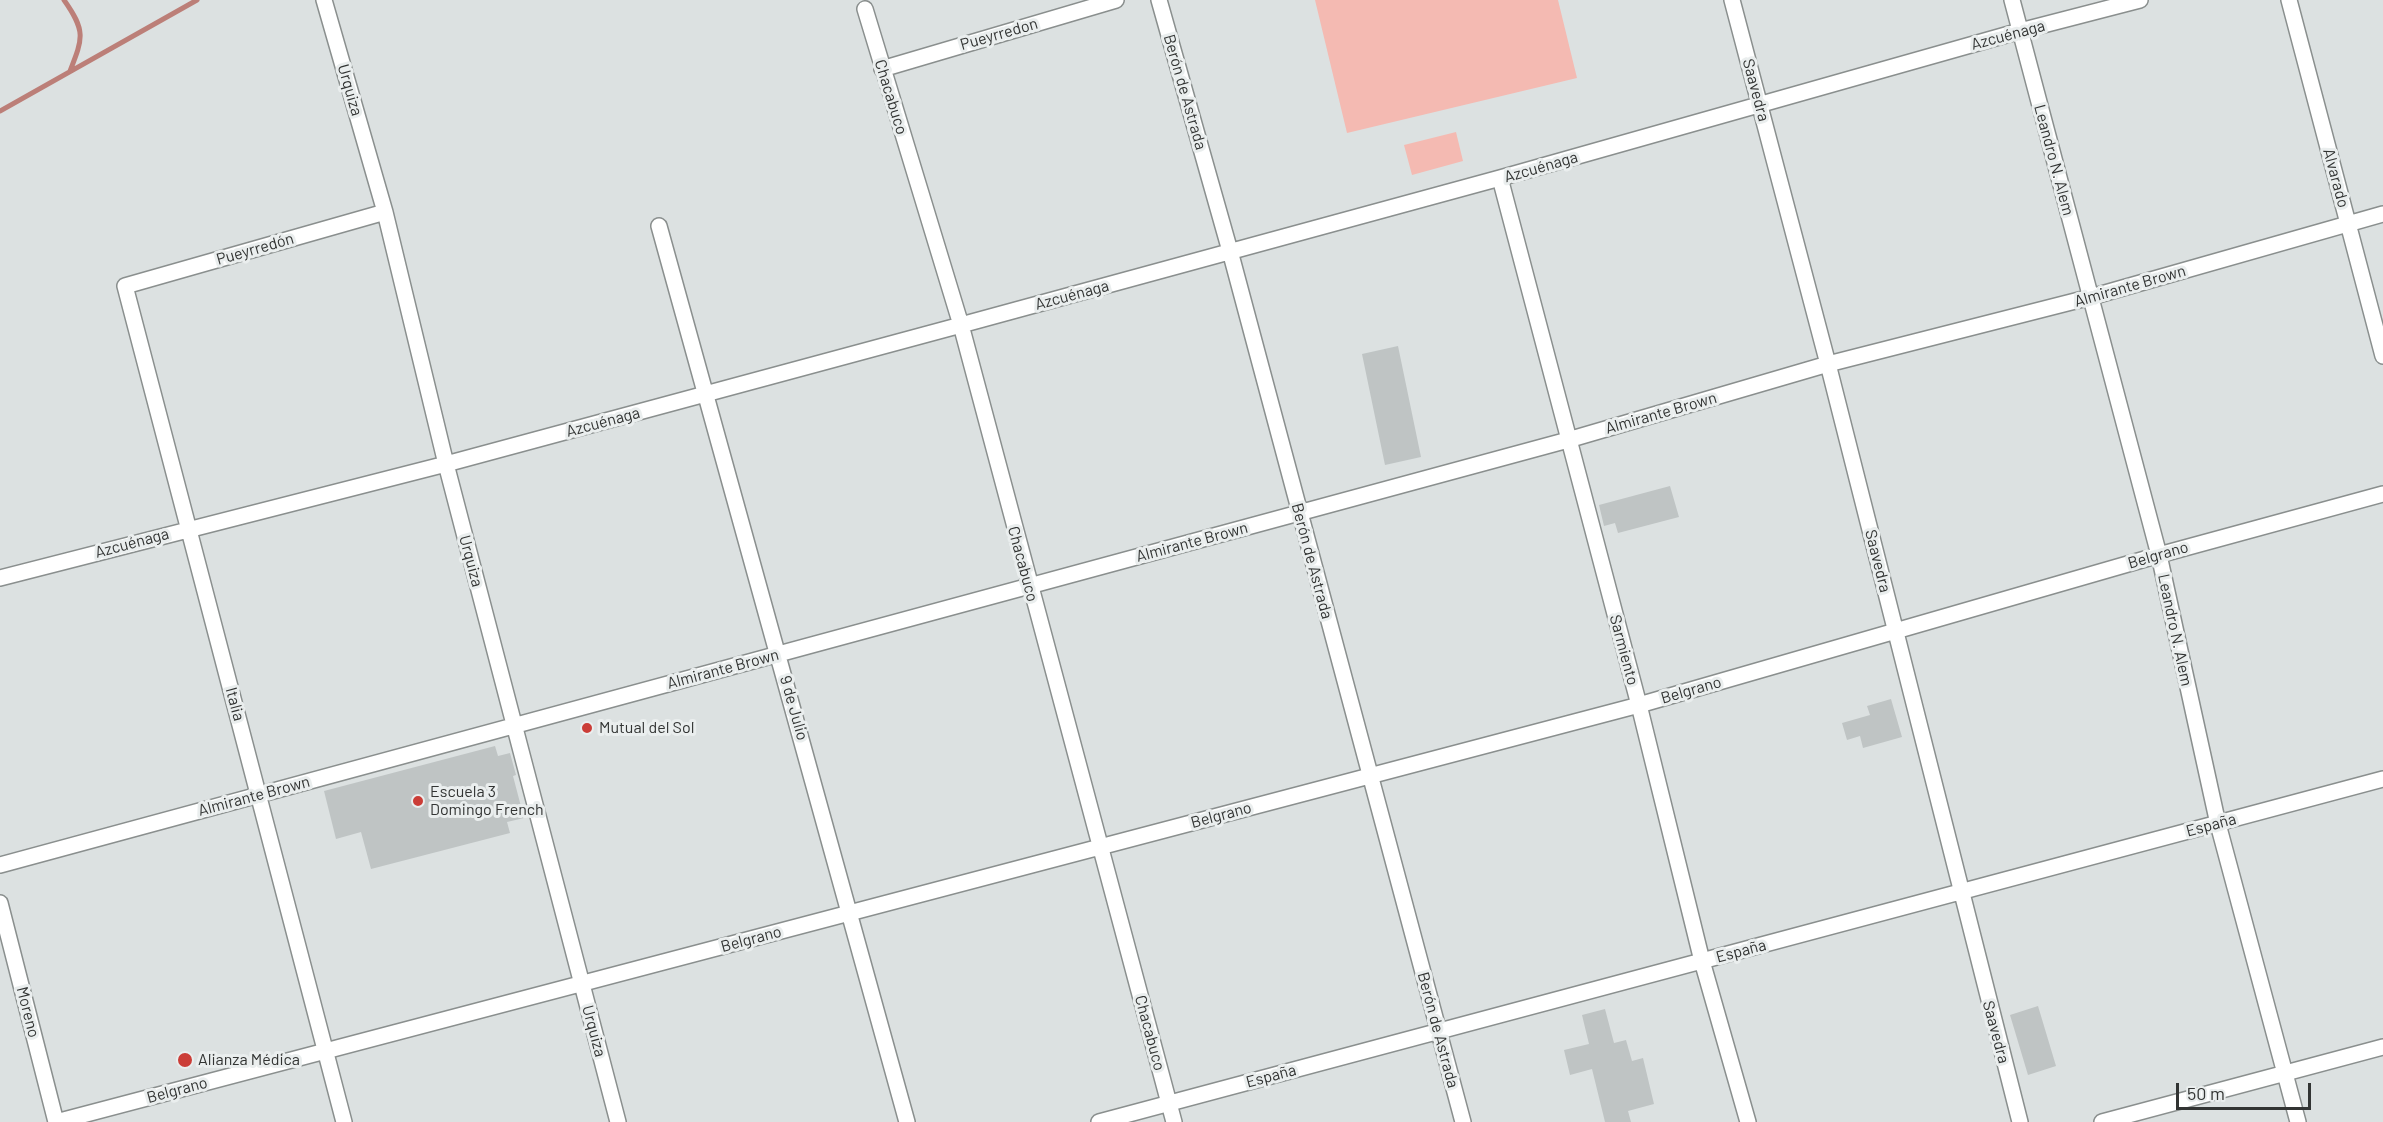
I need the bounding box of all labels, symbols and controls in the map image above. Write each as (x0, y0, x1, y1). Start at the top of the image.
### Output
street label: Pueyrredon (958, 14, 1040, 54)
street label: Azcuénaga (1969, 16, 2047, 54)
street label: Berón de Astrada (1159, 32, 1211, 152)
street label: Chacabuco (871, 57, 911, 137)
street label: Saavedra (1738, 57, 1774, 123)
street label: Urquiza (333, 62, 367, 118)
street label: Leandro N. Alem (2030, 102, 2078, 218)
street label: Alvarado (2319, 146, 2353, 210)
street label: Azcuénaga (1502, 147, 1580, 187)
street label: Pueyrredón (214, 229, 296, 269)
street label: Almirante Brown (2072, 261, 2188, 311)
street label: Azcuénaga (1033, 276, 1111, 314)
street label: Almirante Brown (1603, 388, 1719, 438)
street label: Azcuénaga (564, 403, 642, 441)
street label: Berón de Astrada (1287, 501, 1337, 621)
street label: Almirante Brown (1134, 518, 1250, 566)
street label: Azcuénaga (93, 524, 171, 562)
street label: Chacabuco (1004, 524, 1042, 604)
street label: Saavedra (1861, 528, 1895, 594)
street label: Urquiza (455, 533, 487, 589)
street label: Belgrano (2126, 537, 2190, 573)
street label: Leandro N. Alem (2154, 572, 2196, 688)
street label: Sarmiento (1605, 613, 1643, 687)
street label: Almirante Brown (665, 645, 781, 693)
street label: Belgrano (1659, 672, 1723, 708)
street label: 9 de Julio (776, 673, 812, 743)
street label: Italia (221, 685, 249, 723)
place label: Mutual del Sol (599, 718, 694, 738)
marker: Mutual del Sol (580, 721, 594, 735)
street label: Almirante Brown (196, 772, 312, 820)
place label: Escuela 3 Domingo French (430, 782, 544, 820)
marker: Escuela 3 Domingo French (411, 794, 425, 808)
street label: Belgrano (1189, 798, 1253, 832)
street label: España (2184, 809, 2238, 841)
street label: Belgrano (719, 922, 783, 956)
street label: España (1714, 935, 1768, 967)
street label: Berón de Astrada (1413, 970, 1463, 1090)
street label: Moreno (12, 985, 44, 1039)
street label: Chacabuco (1131, 993, 1169, 1073)
street label: Saavedra (1978, 999, 2014, 1065)
street label: Urquiza (578, 1003, 610, 1059)
place label: Alianza Médica (198, 1050, 300, 1070)
marker: Alianza Médica (176, 1051, 194, 1069)
street label: España (1244, 1060, 1298, 1092)
scale bar (2179, 1071, 2314, 1109)
street label: Belgrano (145, 1073, 209, 1107)
text: 50 m (2187, 1082, 2225, 1104)

